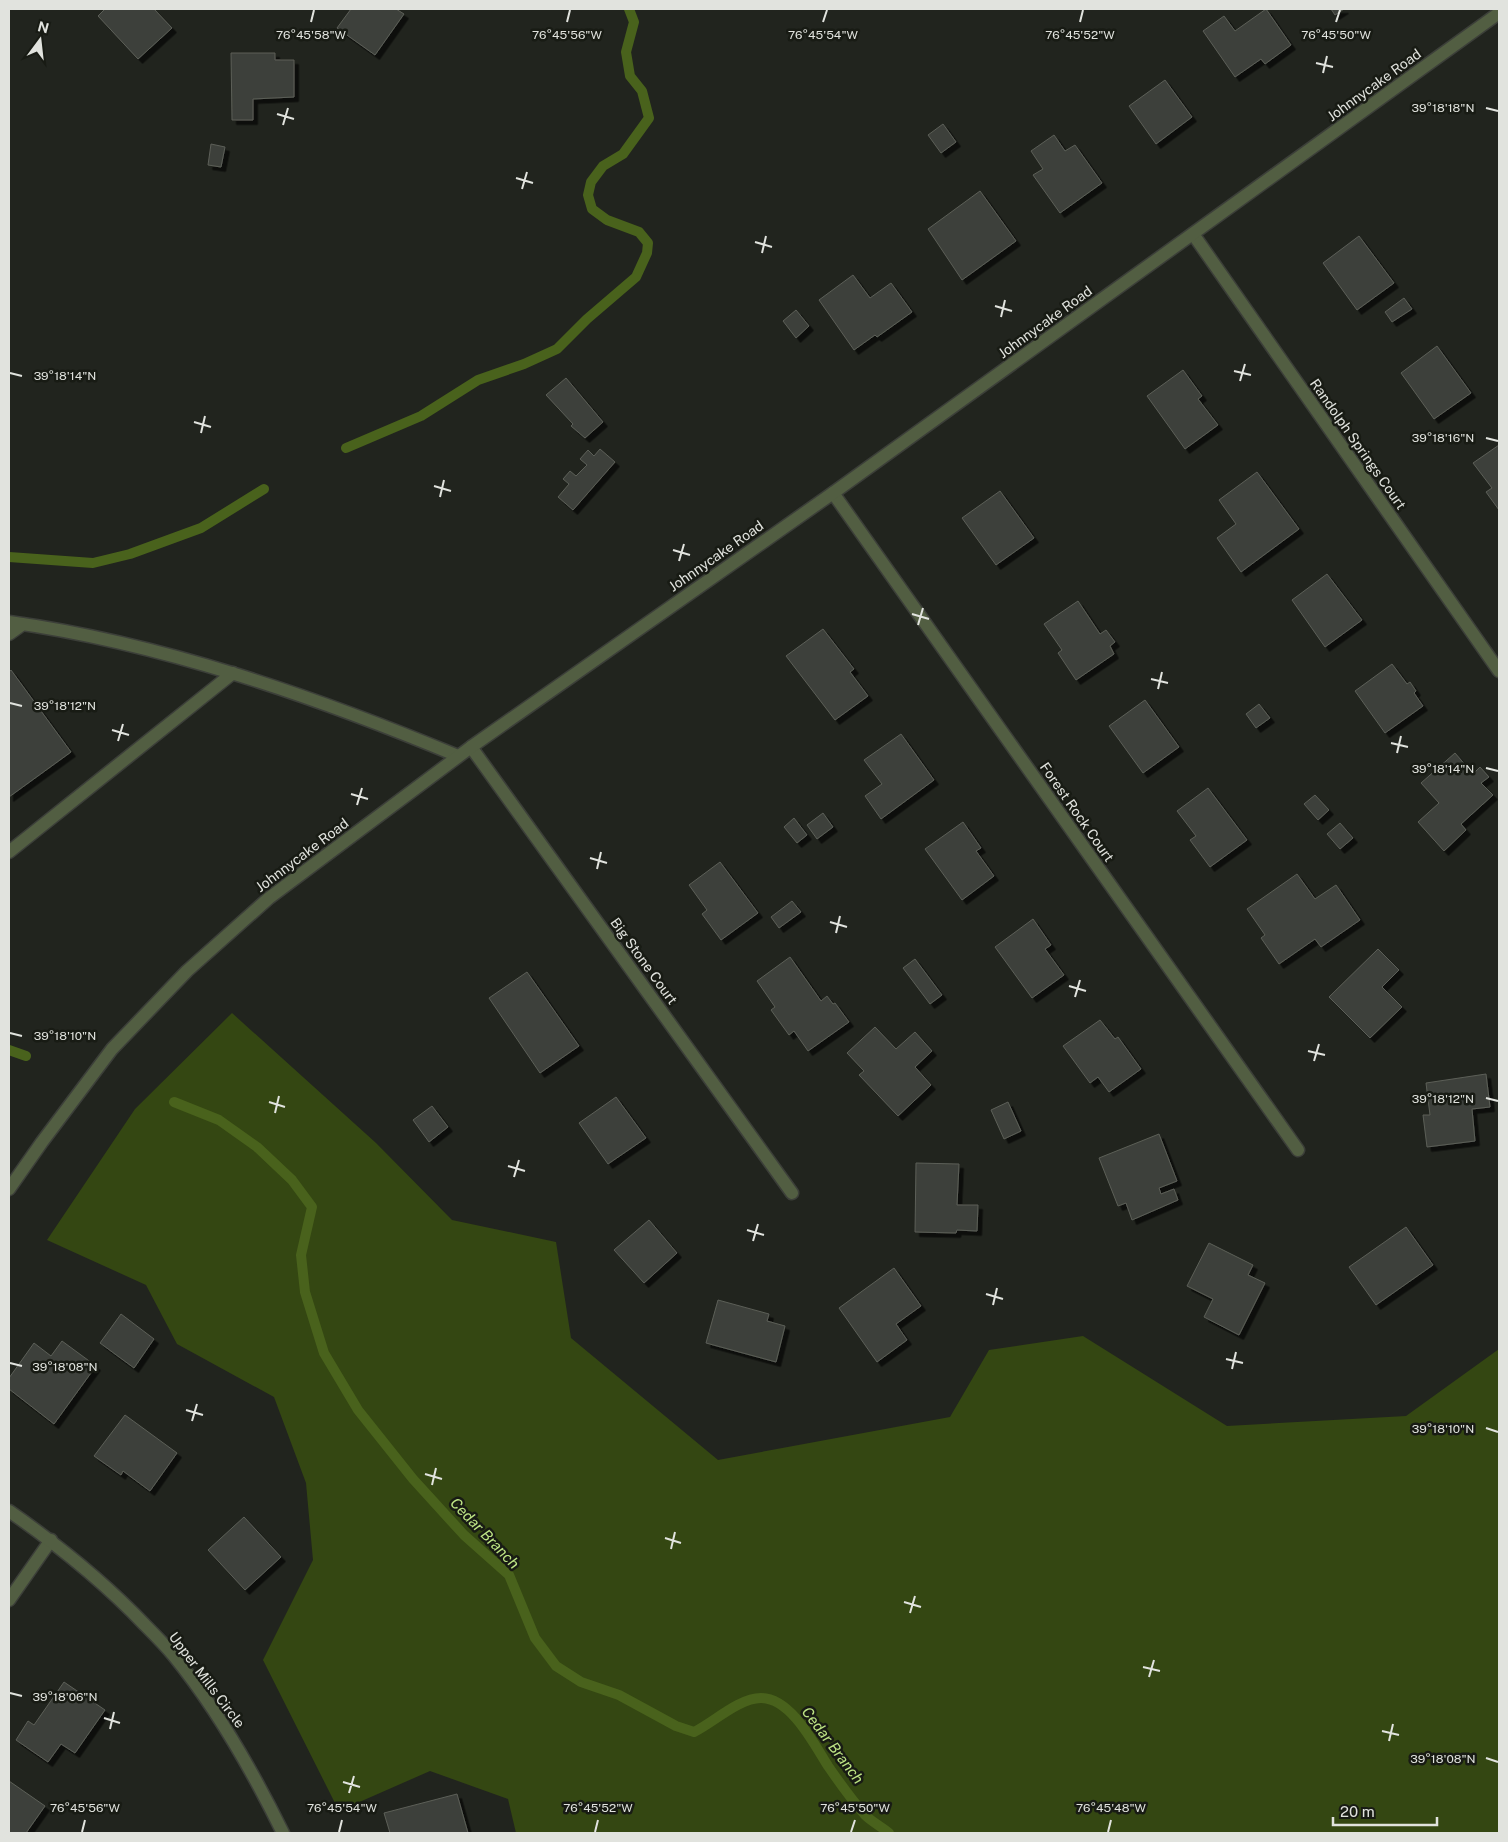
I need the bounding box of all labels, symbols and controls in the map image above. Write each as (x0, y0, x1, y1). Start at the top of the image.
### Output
north arrow (15, 15, 65, 65)
text: N (36, 18, 51, 37)
text: 76°45'58"W (276, 28, 347, 42)
text: 76°45'56"W (532, 28, 602, 42)
text: 76°45'54"W (788, 28, 858, 42)
text: 76°45'52"W (1045, 28, 1115, 42)
text: 76°45'50"W (1301, 28, 1371, 42)
street label: Johnnycake Road (1324, 46, 1424, 124)
text: 39°18'18"N (1412, 101, 1474, 115)
street label: Johnnycake Road (995, 283, 1095, 361)
text: 39°18'14"N (34, 369, 96, 383)
street label: Randolph Springs Court (1307, 376, 1409, 512)
text: 39°18'16"N (1412, 431, 1474, 445)
street label: Johnnycake Road (666, 517, 766, 595)
text: 39°18'12"N (34, 699, 96, 713)
street label: Forest Rock Court (1037, 759, 1117, 865)
text: 39°18'14"N (1412, 762, 1474, 776)
street label: Johnnycake Road (253, 815, 351, 895)
street label: Big Stone Court (607, 915, 681, 1007)
text: 39°18'10"N (34, 1029, 96, 1043)
text: 39°18'12"N (1412, 1092, 1474, 1106)
text: 39°18'08"N (32, 1360, 98, 1374)
text: 39°18'10"N (1412, 1422, 1474, 1436)
water label: Cedar Branch (447, 1494, 523, 1572)
street label: Upper Mills Circle (166, 1629, 248, 1731)
text: 39°18'06"N (32, 1690, 98, 1704)
water label: Cedar Branch (799, 1703, 867, 1787)
text: 39°18'08"N (1410, 1752, 1476, 1766)
scale bar (1333, 1794, 1437, 1826)
text: 76°45'56"W (50, 1801, 120, 1815)
text: 76°45'54"W (307, 1801, 377, 1815)
text: 76°45'52"W (563, 1801, 633, 1815)
text: 76°45'50"W (820, 1801, 890, 1815)
text: 76°45'48"W (1076, 1801, 1147, 1815)
text: 20 m (1340, 1803, 1375, 1820)

